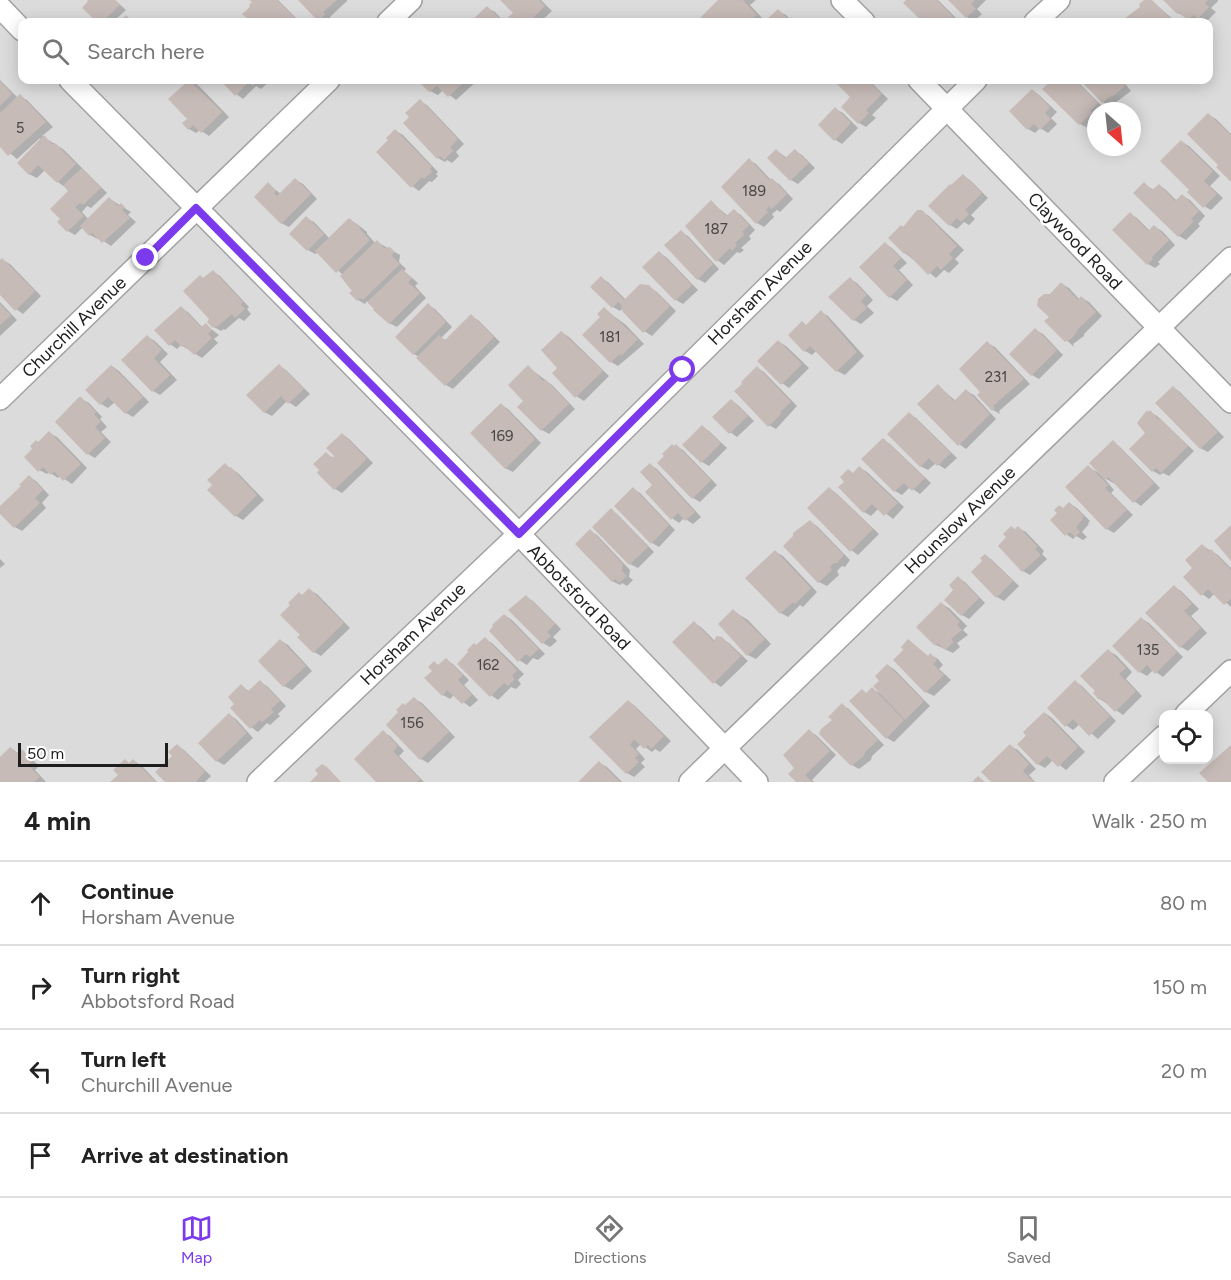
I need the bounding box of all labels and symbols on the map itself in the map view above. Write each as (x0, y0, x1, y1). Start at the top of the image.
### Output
north arrow (1087, 102, 1141, 156)
house number: 5 (16, 119, 24, 137)
house number: 189 (742, 182, 766, 200)
street label: Claywood Road (1023, 188, 1127, 294)
house number: 187 (704, 220, 728, 238)
street label: Horsham Avenue (703, 236, 817, 350)
route end (132, 244, 158, 270)
street label: Churchill Avenue (17, 272, 131, 382)
house number: 181 (599, 328, 621, 346)
route start (669, 356, 695, 382)
house number: 231 (985, 368, 1007, 386)
house number: 169 (490, 427, 514, 445)
street label: Hounslow Avenue (900, 461, 1020, 579)
street label: Abbotsford Road (523, 540, 635, 654)
street label: Horsham Avenue (356, 578, 470, 690)
house number: 135 (1137, 641, 1159, 659)
house number: 162 (476, 656, 500, 674)
house number: 156 (400, 714, 424, 732)
scale bar (18, 740, 168, 768)

